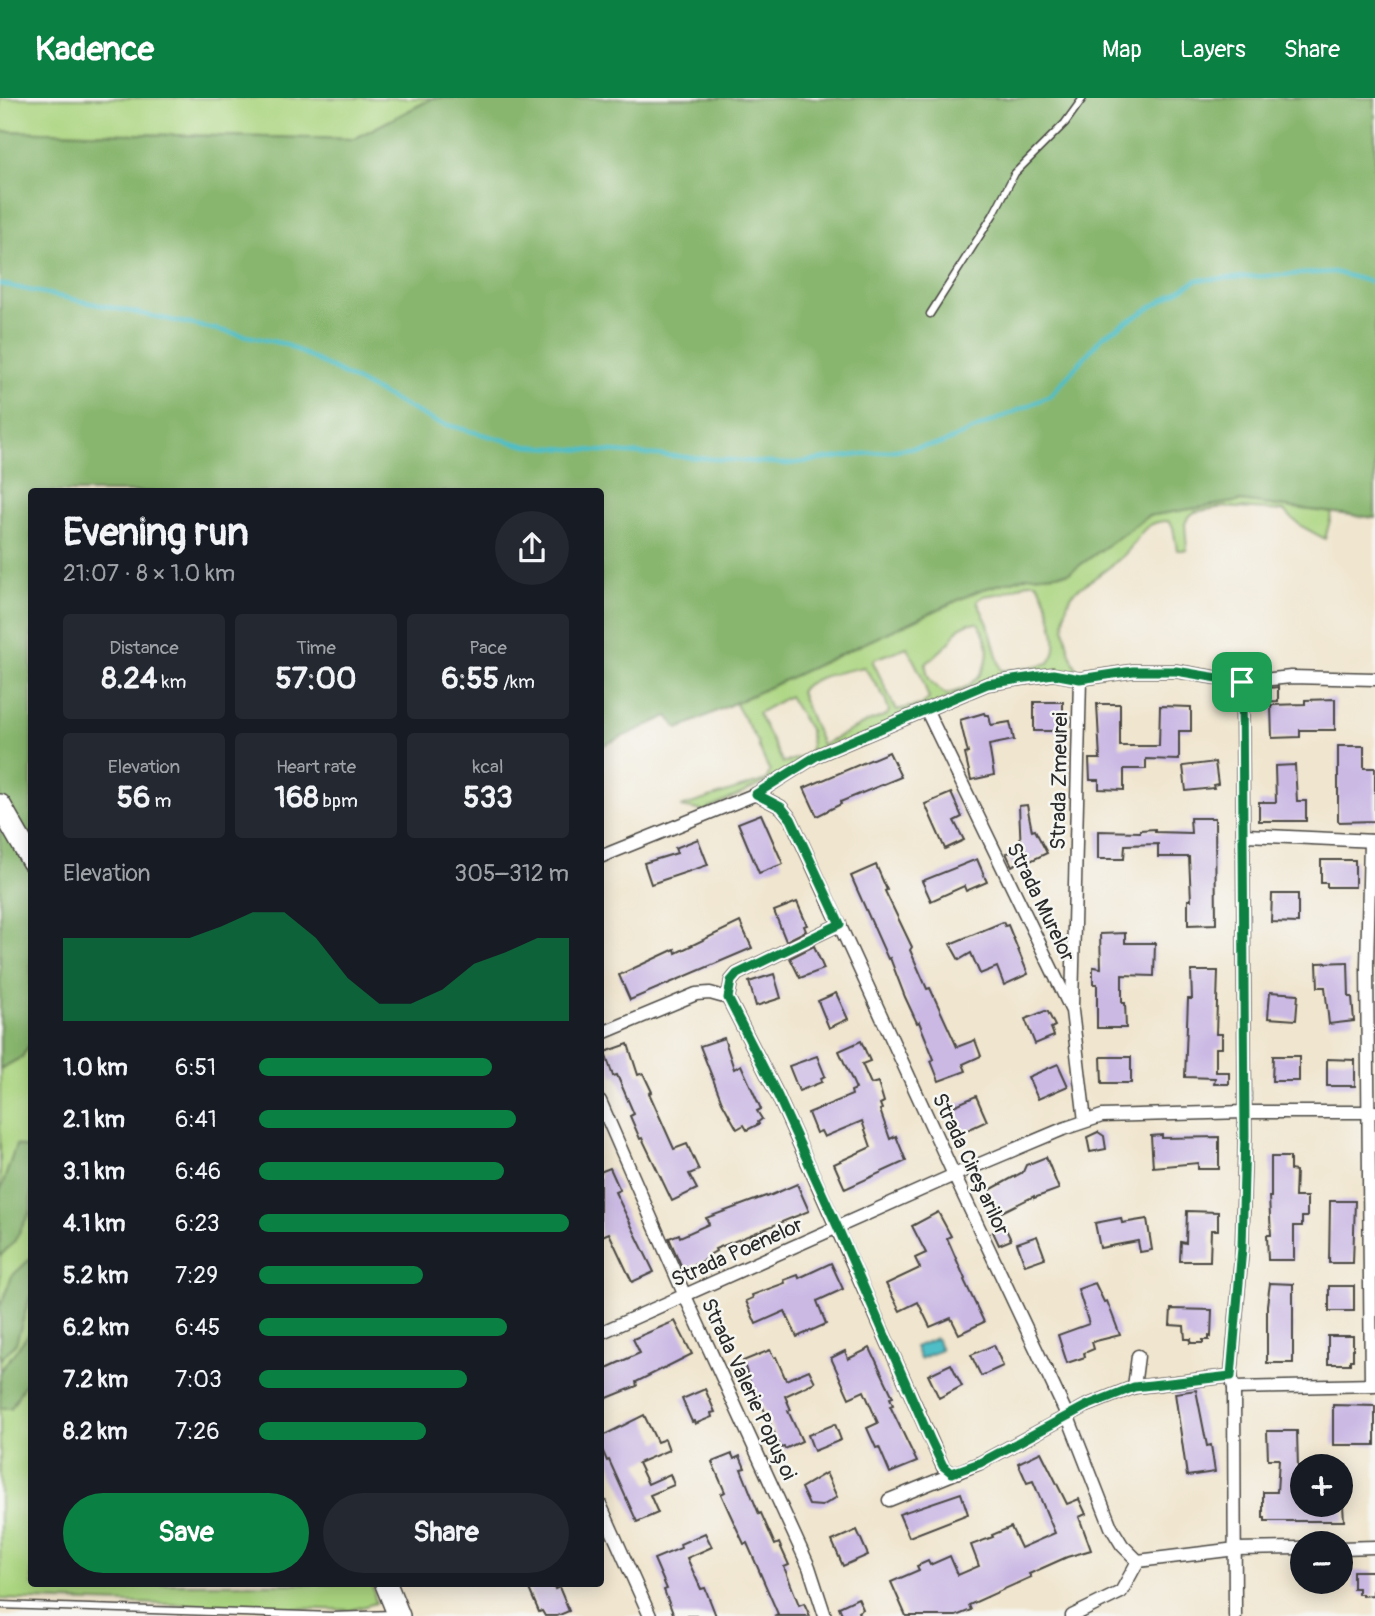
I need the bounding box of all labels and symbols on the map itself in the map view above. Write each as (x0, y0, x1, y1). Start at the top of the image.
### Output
pin (1212, 652, 1272, 712)
street label: Strada Zmeurei (1045, 712, 1074, 850)
street label: Strada Murelor (1000, 838, 1081, 967)
street label: Strada Cireșarilor (926, 1089, 1016, 1240)
street label: Strada Poenelor (667, 1211, 808, 1294)
street label: Strada Valerie Popușoi (695, 1294, 803, 1485)

